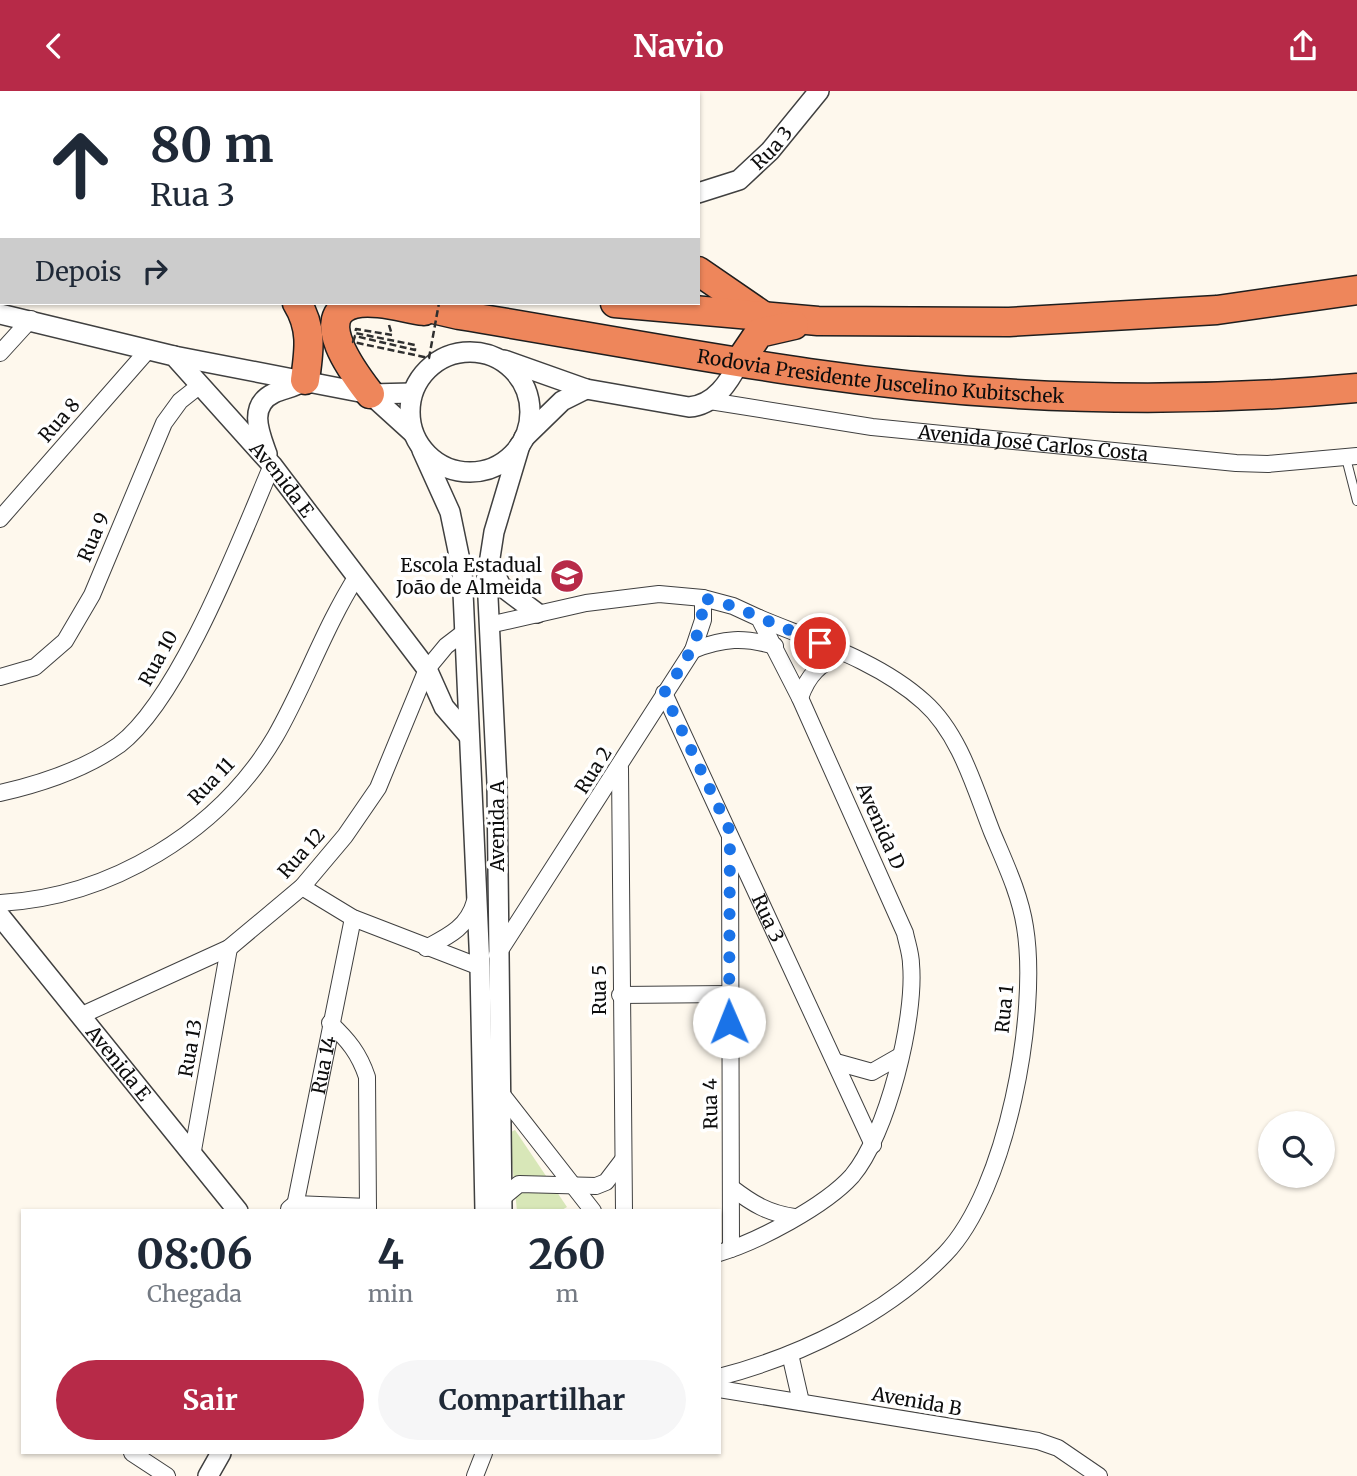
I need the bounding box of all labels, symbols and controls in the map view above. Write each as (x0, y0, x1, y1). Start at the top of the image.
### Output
text: Navio (633, 26, 724, 66)
icon: back (35, 27, 73, 65)
icon: share (1284, 27, 1322, 65)
text: 80 m (150, 114, 273, 175)
icon: ahead (35, 119, 126, 210)
street label: Rua 3 (746, 121, 797, 175)
text: Rua 3 (150, 175, 235, 215)
icon: right (136, 252, 174, 290)
text: Depois (35, 255, 122, 288)
street label: Rodovia Presidente Juscelino Kubitschek (696, 344, 1065, 408)
street label: Rua 8 (33, 393, 85, 447)
street label: Avenida José Carlos Costa (916, 420, 1149, 466)
street label: Avenida E (244, 436, 319, 522)
street label: Rua 9 (72, 509, 114, 565)
place label: Escola Estadual João de Almeida (395, 553, 542, 599)
school or university icon: Escola Estadual João de Almeida (548, 557, 586, 595)
pin (790, 613, 850, 673)
icon: arrive (801, 624, 839, 662)
street label: Rua 10 (133, 626, 183, 690)
street label: Rua 2 (569, 742, 617, 798)
street label: Rua 11 (183, 752, 239, 810)
street label: Avenida D (851, 778, 911, 873)
street label: Avenida A (485, 780, 509, 873)
street label: Rua 12 (272, 823, 330, 883)
street label: Rua 3 (747, 890, 790, 946)
street label: Rua 5 (587, 965, 611, 1015)
street label: Rua 1 (990, 983, 1018, 1034)
position arrow (692, 985, 766, 1059)
street label: Rua 13 (173, 1017, 207, 1079)
street label: Avenida E (81, 1020, 156, 1106)
street label: Rua 14 (306, 1033, 341, 1096)
street label: Rua 4 (698, 1078, 722, 1130)
map controls (1258, 1111, 1335, 1188)
button: search (1258, 1111, 1335, 1188)
text: 08:06 (136, 1228, 253, 1280)
text: 4 (377, 1228, 404, 1280)
text: 260 (528, 1228, 606, 1280)
text: Chegada (147, 1279, 242, 1308)
text: min (368, 1279, 413, 1308)
text: m (556, 1279, 579, 1308)
button: Sair (56, 1360, 364, 1440)
button: Compartilhar (378, 1360, 686, 1440)
street label: Avenida B (869, 1381, 964, 1421)

